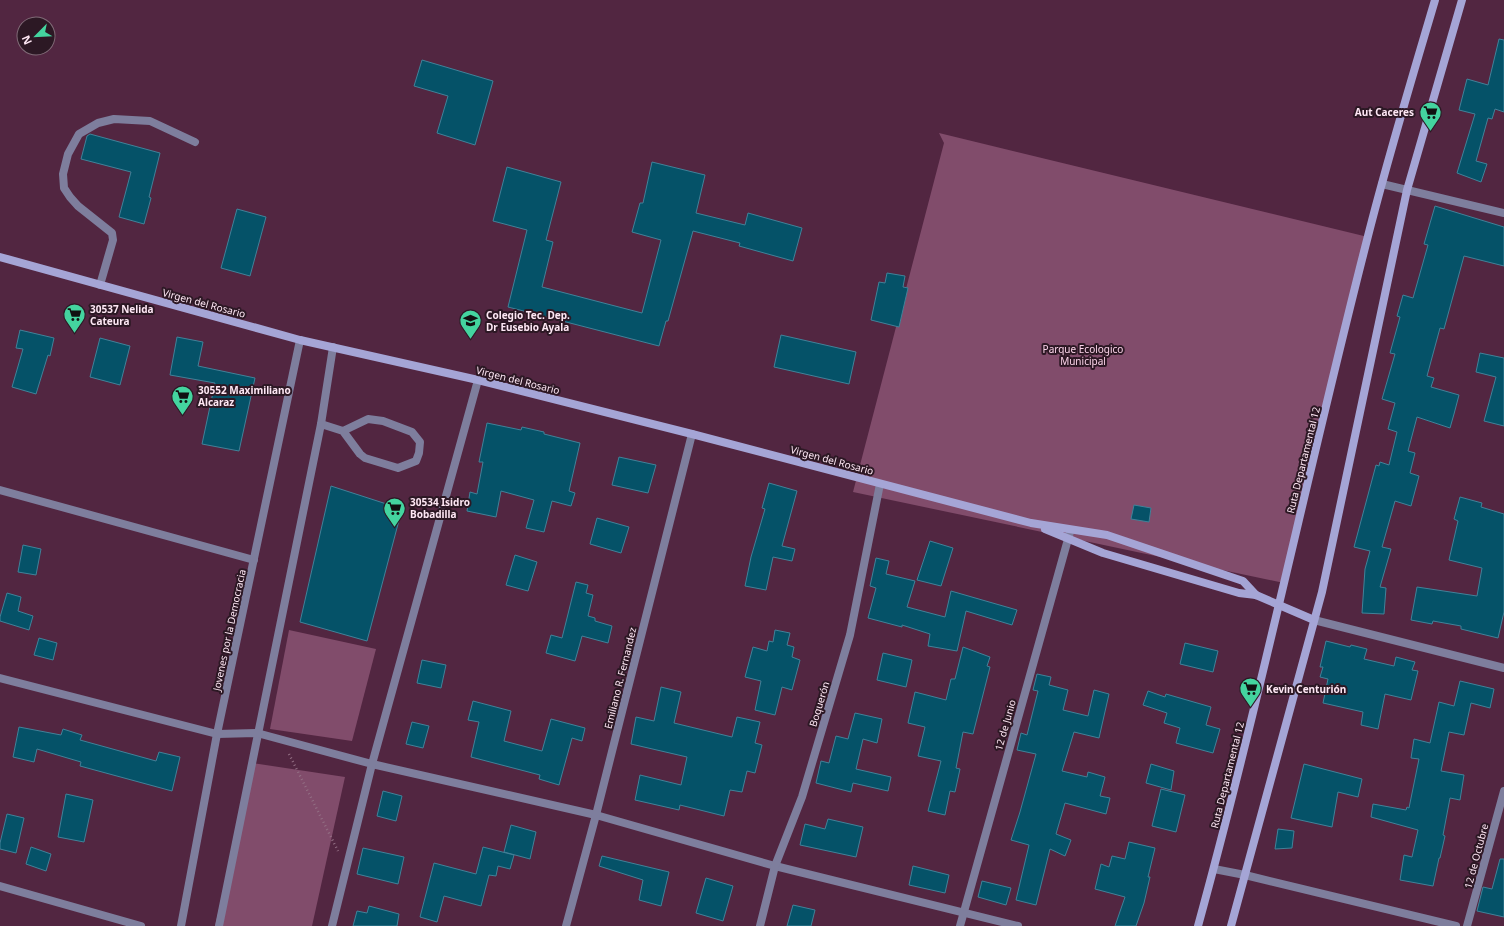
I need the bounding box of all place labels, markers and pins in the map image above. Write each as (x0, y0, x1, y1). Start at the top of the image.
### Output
supermarket icon: Aut Caceres (1417, 99, 1443, 132)
place label: Aut Caceres (1355, 105, 1414, 119)
supermarket icon: 30537 Nelida Cateura (61, 302, 87, 335)
place label: 30537 Nelida Cateura (90, 302, 154, 328)
school or university icon: Colegio Tec. Dep. Dr Eusebio Ayala (458, 308, 484, 341)
place label: Colegio Tec. Dep. Dr Eusebio Ayala (486, 308, 570, 334)
supermarket icon: 30552 Maximiliano Alcaraz (169, 383, 195, 416)
place label: 30552 Maximiliano Alcaraz (198, 383, 291, 409)
supermarket icon: 30534 Isidro Bobadilla (382, 495, 408, 528)
place label: 30534 Isidro Bobadilla (410, 495, 470, 521)
supermarket icon: Kevin Centurión (1237, 676, 1263, 709)
place label: Kevin Centurión (1266, 682, 1346, 696)

